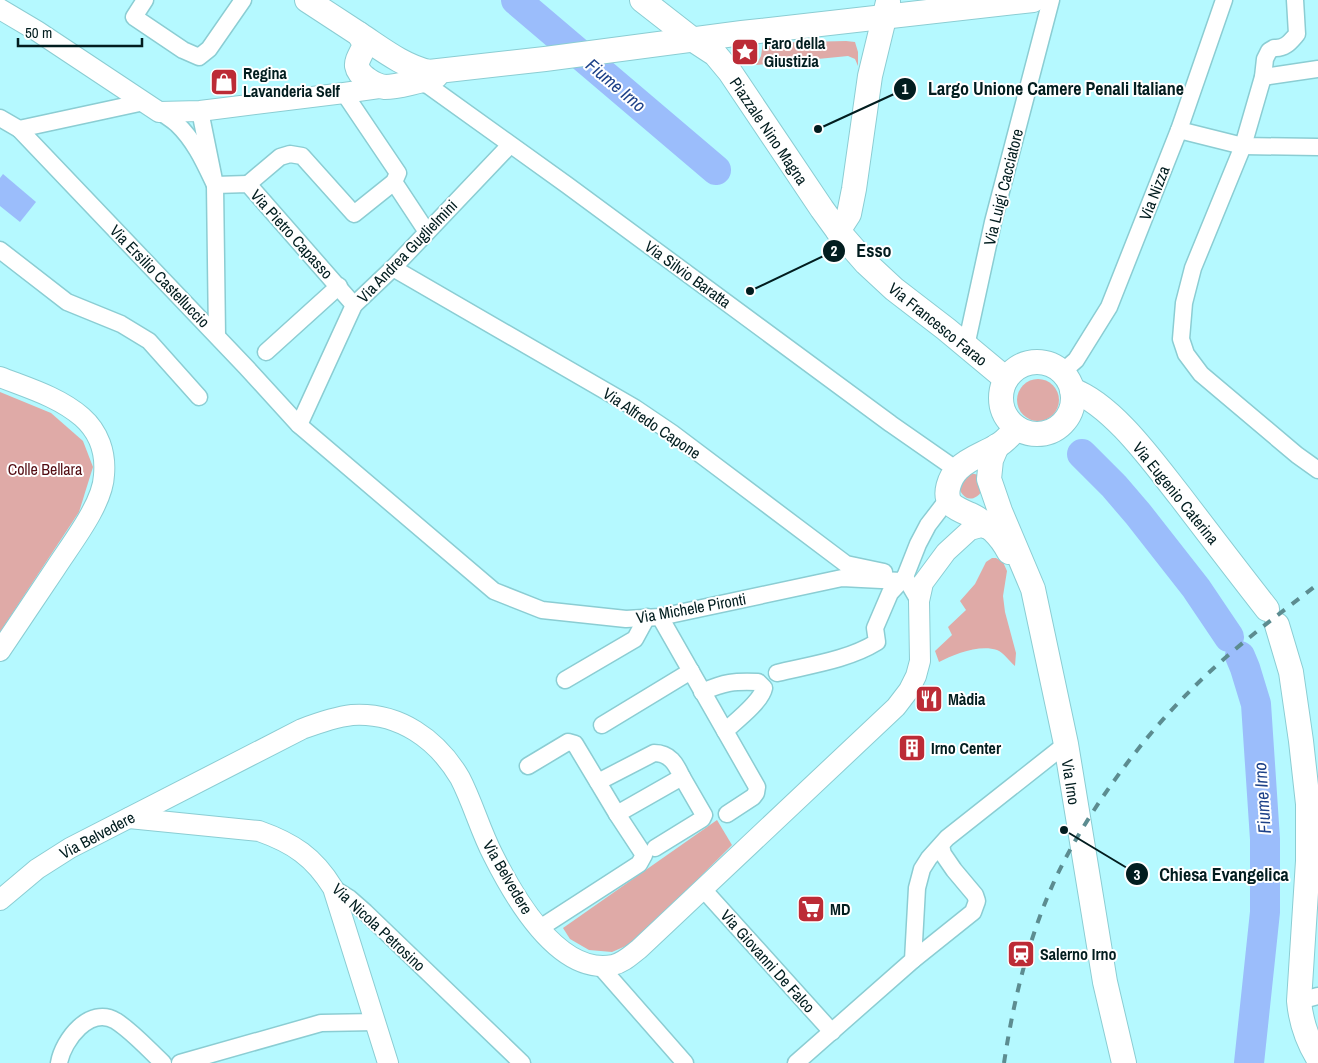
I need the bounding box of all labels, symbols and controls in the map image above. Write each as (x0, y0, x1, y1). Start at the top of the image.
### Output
scale bar (18, 15, 141, 47)
text: 50 m (25, 22, 52, 43)
place label: Faro della Giustizia (764, 32, 826, 72)
place icon: Faro della Giustizia (730, 37, 760, 67)
water label: Fiume Irno (581, 52, 651, 118)
place label: Regina Lavanderia Self (243, 62, 341, 102)
shop icon: Regina Lavanderia Self (209, 67, 239, 97)
callout: Largo Unione Camere Penali Italiane (893, 72, 1194, 105)
street label: Piazzale Nino Magna (725, 73, 814, 190)
text: Largo Unione Camere Penali Italiane (928, 76, 1184, 101)
text: 1 (902, 78, 909, 99)
street label: Via Luigi Cacciatore (978, 126, 1028, 248)
street label: Via Nizza (1134, 162, 1175, 223)
street label: Via Pietro Capasso (246, 184, 338, 284)
street label: Via Andrea Guglielmini (352, 195, 462, 307)
street label: Via Ersilio Castelluccio (105, 220, 215, 332)
callout: Esso (822, 234, 902, 267)
street label: Via Silvio Baratta (640, 235, 736, 313)
text: Esso (856, 238, 892, 263)
text: 2 (831, 240, 838, 261)
street label: Via Francesco Farao (884, 277, 992, 371)
street label: Via Alfredo Capone (599, 382, 705, 464)
street label: Via Eugenio Caterina (1128, 437, 1225, 549)
park label: Colle Bellara (8, 458, 83, 480)
street label: Via Michele Pironti (634, 587, 748, 629)
restaurant icon: Màdia (914, 684, 944, 714)
place label: Màdia (948, 688, 986, 710)
building icon: Irno Center (897, 733, 927, 763)
place label: Irno Center (931, 737, 1002, 759)
street label: Via Irno (1057, 758, 1085, 806)
water label: Fiume Irno (1247, 762, 1277, 834)
street label: Via Belvedere (56, 806, 138, 864)
street label: Via Belvedere (478, 836, 538, 918)
callout: Chiesa Evangelica (1124, 858, 1299, 891)
text: Chiesa Evangelica (1159, 862, 1290, 887)
text: 3 (1134, 864, 1141, 885)
street label: Via Nicola Petrosino (328, 878, 430, 976)
supermarket icon: MD (796, 894, 826, 924)
place label: MD (830, 898, 850, 920)
street label: Via Giovanni De Falco (716, 905, 820, 1017)
station icon: Salerno Irno (1006, 939, 1036, 969)
place label: Salerno Irno (1040, 943, 1117, 965)

